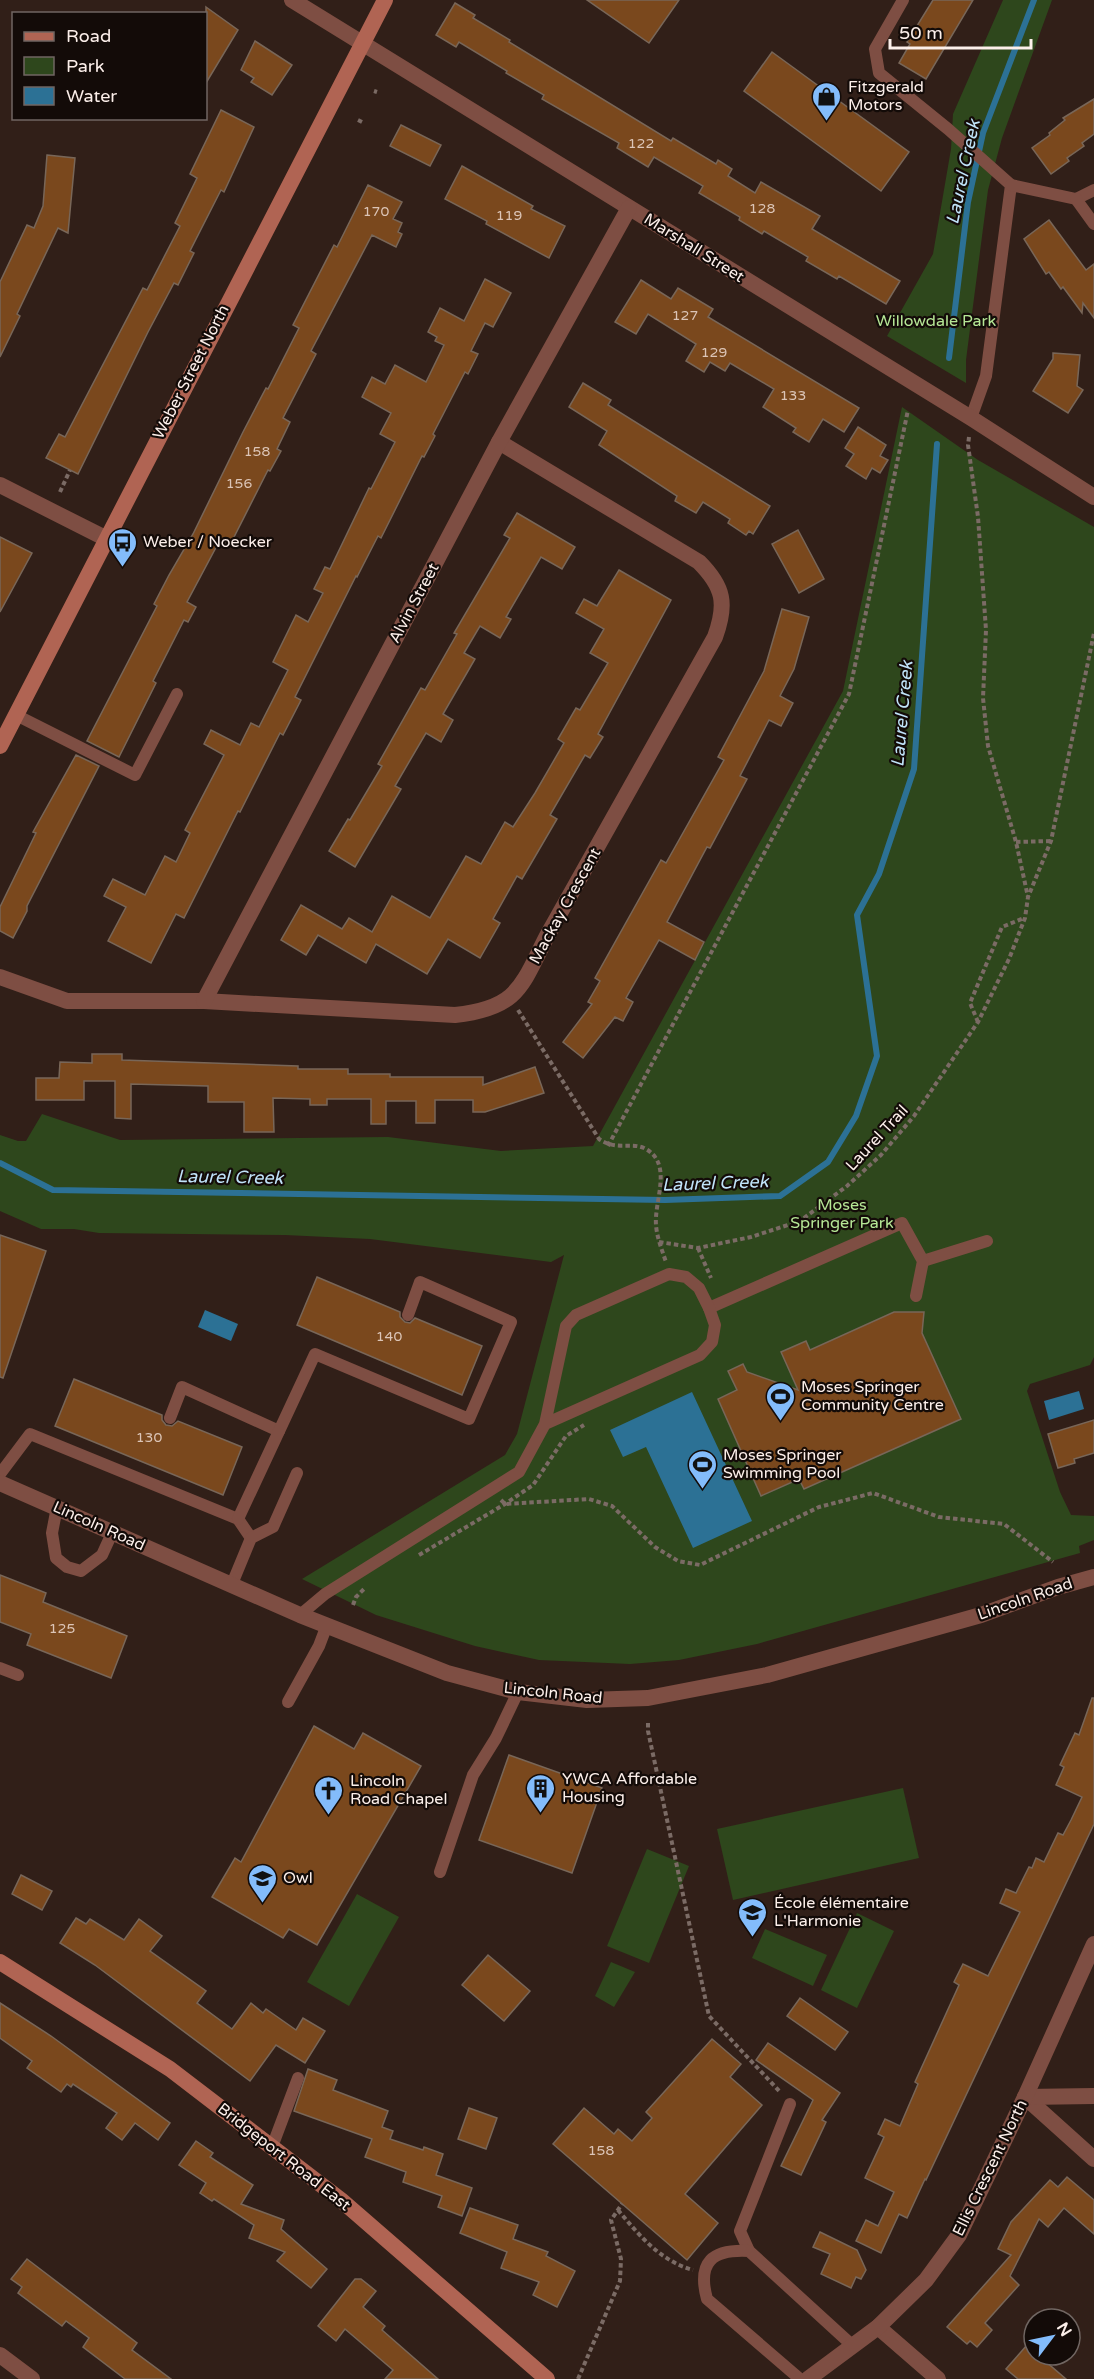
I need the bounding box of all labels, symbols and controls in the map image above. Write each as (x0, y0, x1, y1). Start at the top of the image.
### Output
legend (12, 12, 207, 120)
scale bar (890, 12, 1031, 50)
text: 50 m (899, 22, 943, 44)
text: Road (66, 25, 111, 47)
text: Park (66, 55, 105, 77)
place label: Fitzgerald Motors (848, 77, 924, 115)
shop icon: Fitzgerald Motors (811, 80, 843, 122)
text: Water (66, 85, 117, 107)
water label: Laurel Creek (941, 116, 985, 226)
house number: 122 (628, 135, 654, 152)
house number: 128 (749, 200, 775, 217)
house number: 170 (363, 203, 389, 220)
house number: 119 (496, 207, 522, 224)
street label: Marshall Street (640, 209, 748, 287)
street label: Weber Street North (148, 301, 234, 443)
house number: 127 (672, 307, 698, 324)
park label: Willowdale Park (876, 311, 997, 331)
house number: 129 (701, 344, 727, 361)
house number: 133 (780, 387, 806, 404)
house number: 158 (244, 443, 270, 460)
house number: 156 (226, 475, 252, 492)
bus stop icon: Weber / Noecker (106, 526, 138, 568)
place label: Weber / Noecker (143, 532, 273, 552)
street label: Alvin Street (385, 559, 443, 647)
water label: Laurel Creek (886, 659, 918, 768)
street label: Mackay Crescent (525, 844, 605, 968)
street label: Laurel Trail (841, 1101, 913, 1175)
water label: Laurel Creek (177, 1165, 285, 1189)
water label: Laurel Creek (661, 1170, 770, 1196)
park label: Moses Springer Park (790, 1195, 894, 1233)
house number: 140 (376, 1328, 402, 1345)
place label: Moses Springer Community Centre (801, 1377, 944, 1415)
sports icon: Moses Springer Community Centre (764, 1380, 796, 1422)
house number: 130 (136, 1429, 162, 1446)
place label: Moses Springer Swimming Pool (723, 1445, 842, 1483)
sports icon: Moses Springer Swimming Pool (686, 1448, 718, 1490)
street label: Lincoln Road (50, 1497, 148, 1555)
street label: Lincoln Road (975, 1573, 1075, 1625)
house number: 125 (49, 1620, 75, 1637)
street label: Lincoln Road (503, 1678, 603, 1708)
place label: YWCA Affordable Housing (562, 1769, 697, 1807)
place label: Lincoln Road Chapel (350, 1771, 447, 1809)
building icon: YWCA Affordable Housing (525, 1772, 557, 1814)
church icon: Lincoln Road Chapel (313, 1774, 345, 1816)
school or university icon: Owl (246, 1862, 278, 1904)
place label: Owl (283, 1868, 313, 1888)
place label: École élémentaire L'Harmonie (774, 1893, 909, 1931)
school or university icon: École élémentaire L'Harmonie (737, 1896, 769, 1938)
street label: Ellis Crescent North (948, 2097, 1032, 2239)
street label: Bridgeport Road East (213, 2099, 355, 2215)
house number: 158 (588, 2142, 614, 2159)
north arrow (1022, 2307, 1082, 2367)
text: N (1052, 2319, 1076, 2340)

